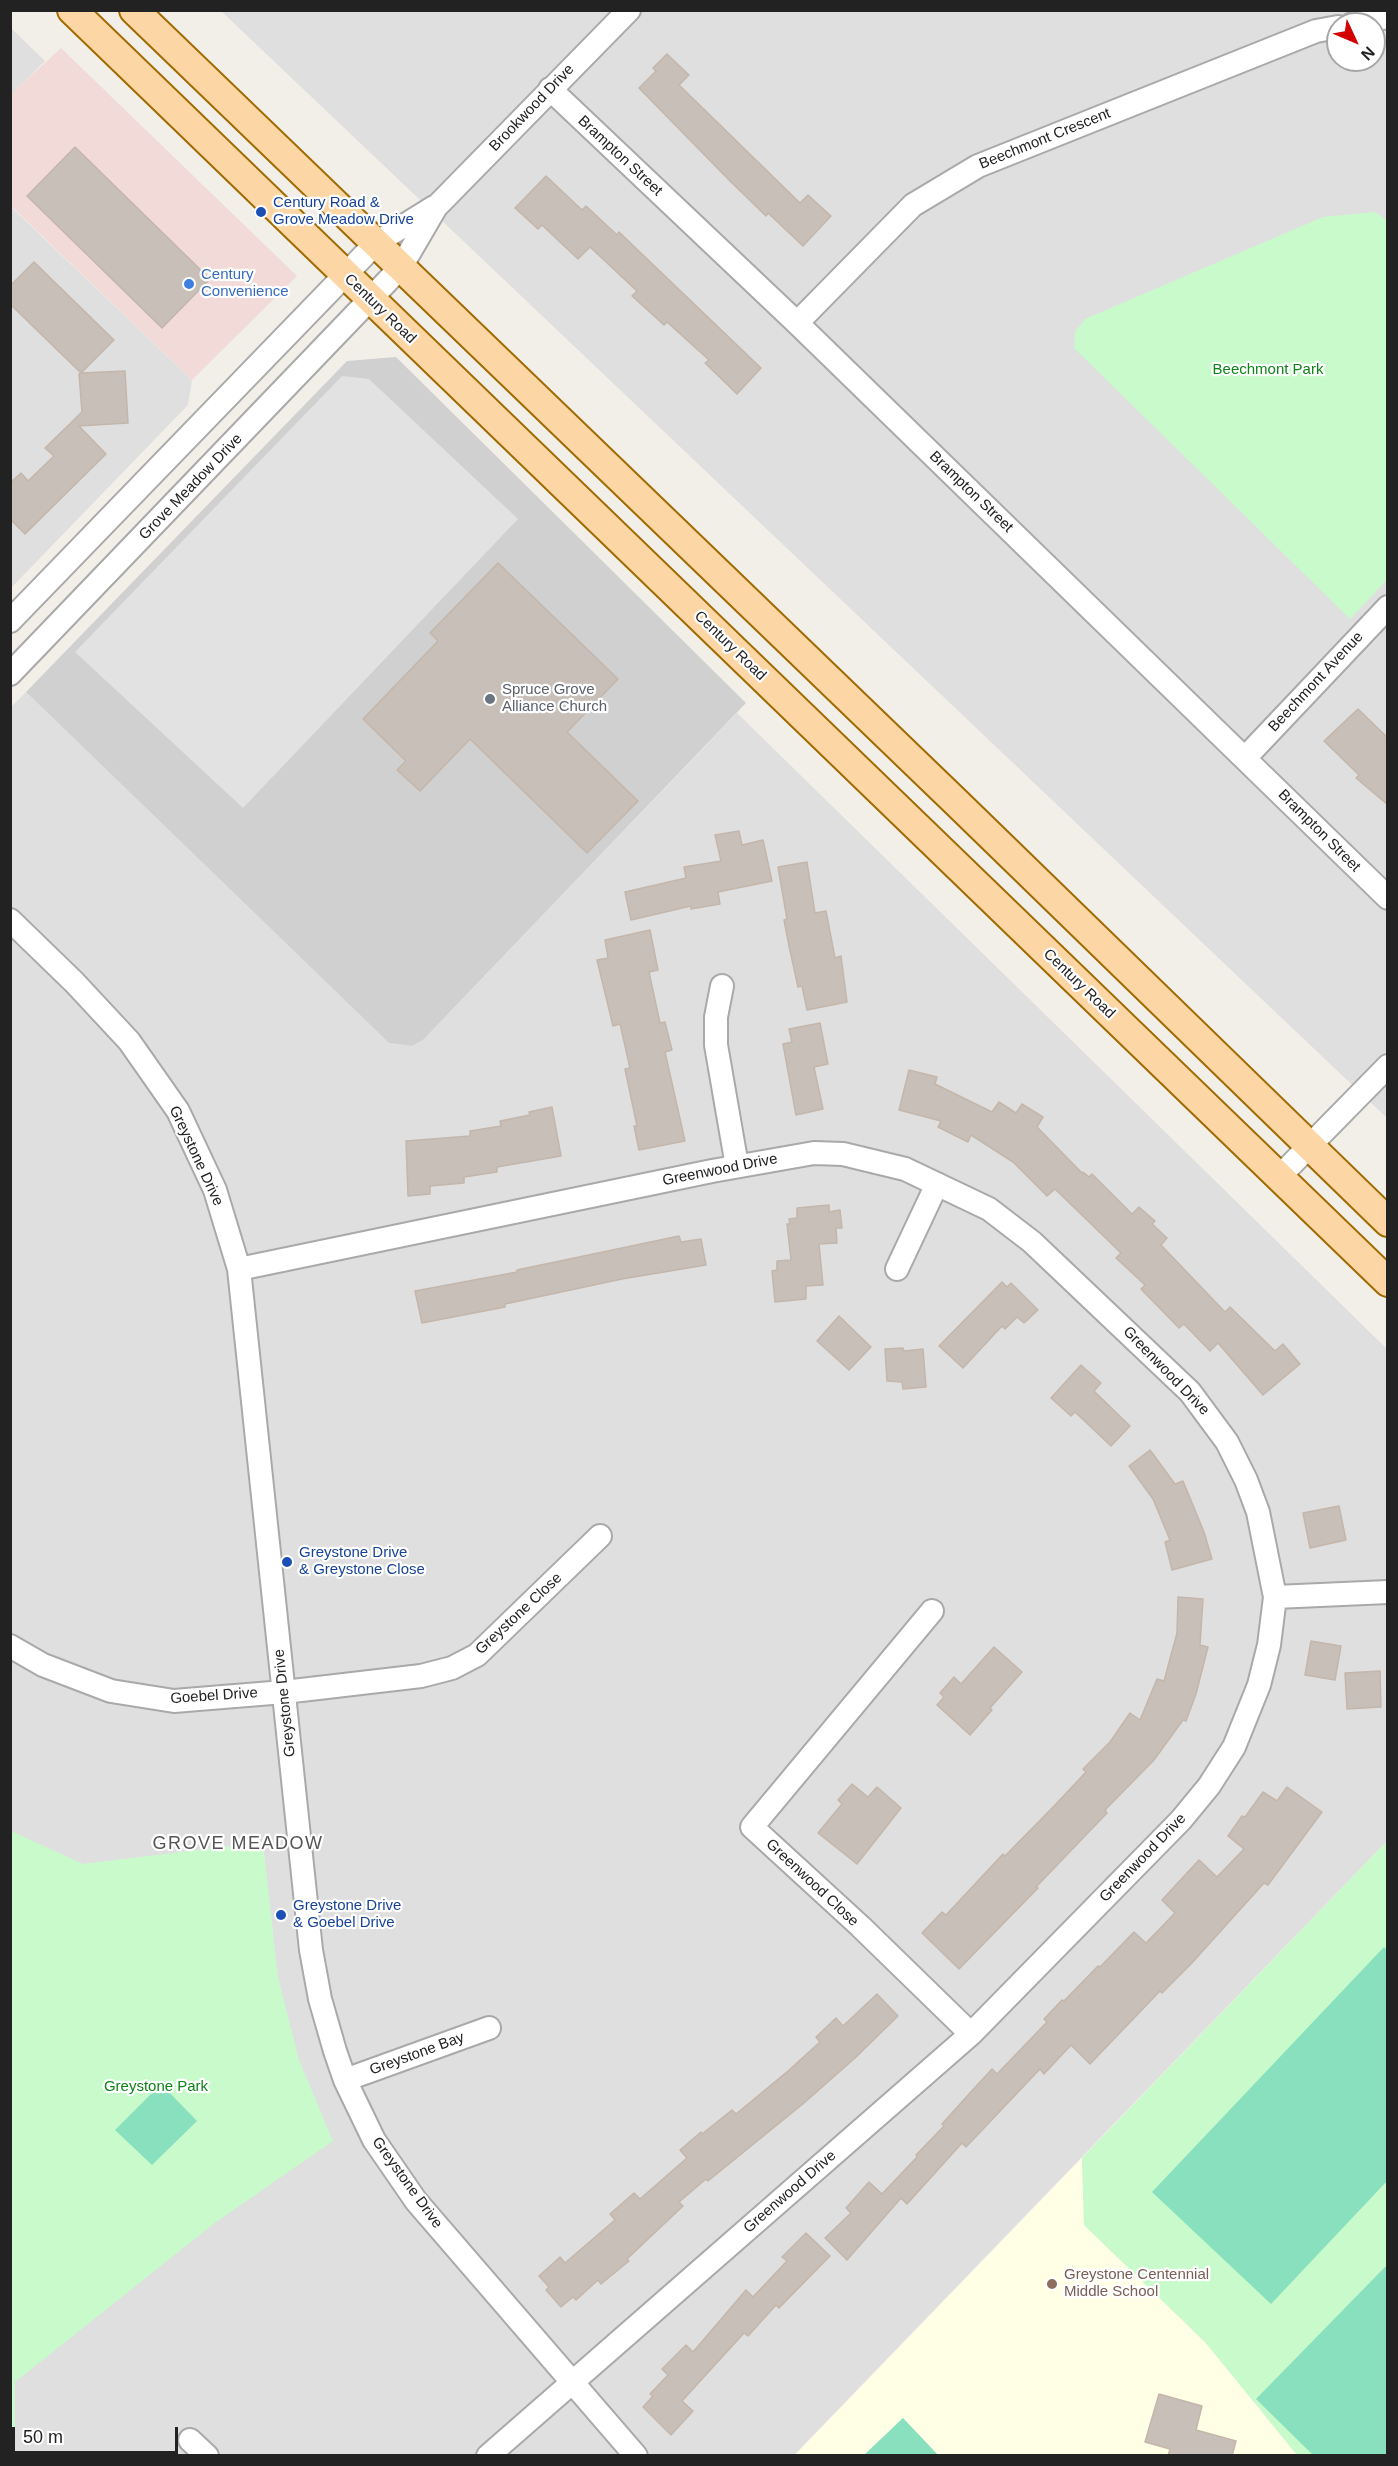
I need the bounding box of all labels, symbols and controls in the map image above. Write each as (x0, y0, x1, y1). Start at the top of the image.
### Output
north arrow (1326, 12, 1386, 72)
text: N (1358, 43, 1378, 64)
street label: Brookwood Drive (486, 61, 578, 155)
street label: Beechmont Crescent (977, 104, 1113, 174)
street label: Brampton Street (574, 112, 666, 200)
place label: Century Road & Grove Meadow Drive (273, 194, 414, 229)
marker: Century Road & Grove Meadow Drive (254, 205, 268, 219)
place label: Century Convenience (201, 266, 289, 301)
street label: Century Road (340, 270, 420, 348)
marker: Century Convenience (182, 277, 196, 291)
park label: Beechmont Park (1213, 361, 1323, 379)
street label: Grove Meadow Drive (136, 430, 246, 544)
street label: Brampton Street (925, 448, 1017, 536)
street label: Century Road (690, 607, 770, 685)
street label: Beechmont Avenue (1265, 628, 1367, 736)
place label: Spruce Grove Alliance Church (502, 681, 607, 716)
marker: Spruce Grove Alliance Church (483, 692, 497, 706)
street label: Brampton Street (1274, 786, 1364, 876)
street label: Century Road (1039, 945, 1119, 1023)
street label: Greystone Drive (165, 1103, 227, 1209)
street label: Greenwood Drive (661, 1150, 779, 1190)
street label: Greenwood Drive (1119, 1323, 1213, 1419)
place label: Greystone Drive & Greystone Close (299, 1544, 425, 1579)
marker: Greystone Drive & Greystone Close (280, 1555, 294, 1569)
street label: Greystone Close (472, 1569, 566, 1659)
street label: Greystone Drive (270, 1648, 300, 1758)
street label: Goebel Drive (170, 1684, 258, 1708)
street label: Greenwood Drive (1096, 1810, 1190, 1906)
district label: GROVE MEADOW (152, 1833, 324, 1855)
street label: Greenwood Close (762, 1835, 862, 1931)
place label: Greystone Drive & Goebel Drive (293, 1897, 401, 1932)
marker: Greystone Drive & Goebel Drive (274, 1908, 288, 1922)
street label: Greystone Bay (367, 2029, 467, 2079)
park label: Greystone Park (104, 2078, 208, 2096)
street label: Greystone Drive (368, 2134, 446, 2232)
street label: Greenwood Drive (740, 2147, 840, 2237)
place label: Greystone Centennial Middle School (1064, 2266, 1209, 2301)
marker: Greystone Centennial Middle School (1045, 2277, 1059, 2291)
scale bar (15, 2415, 182, 2453)
text: 50 m (23, 2427, 63, 2447)

